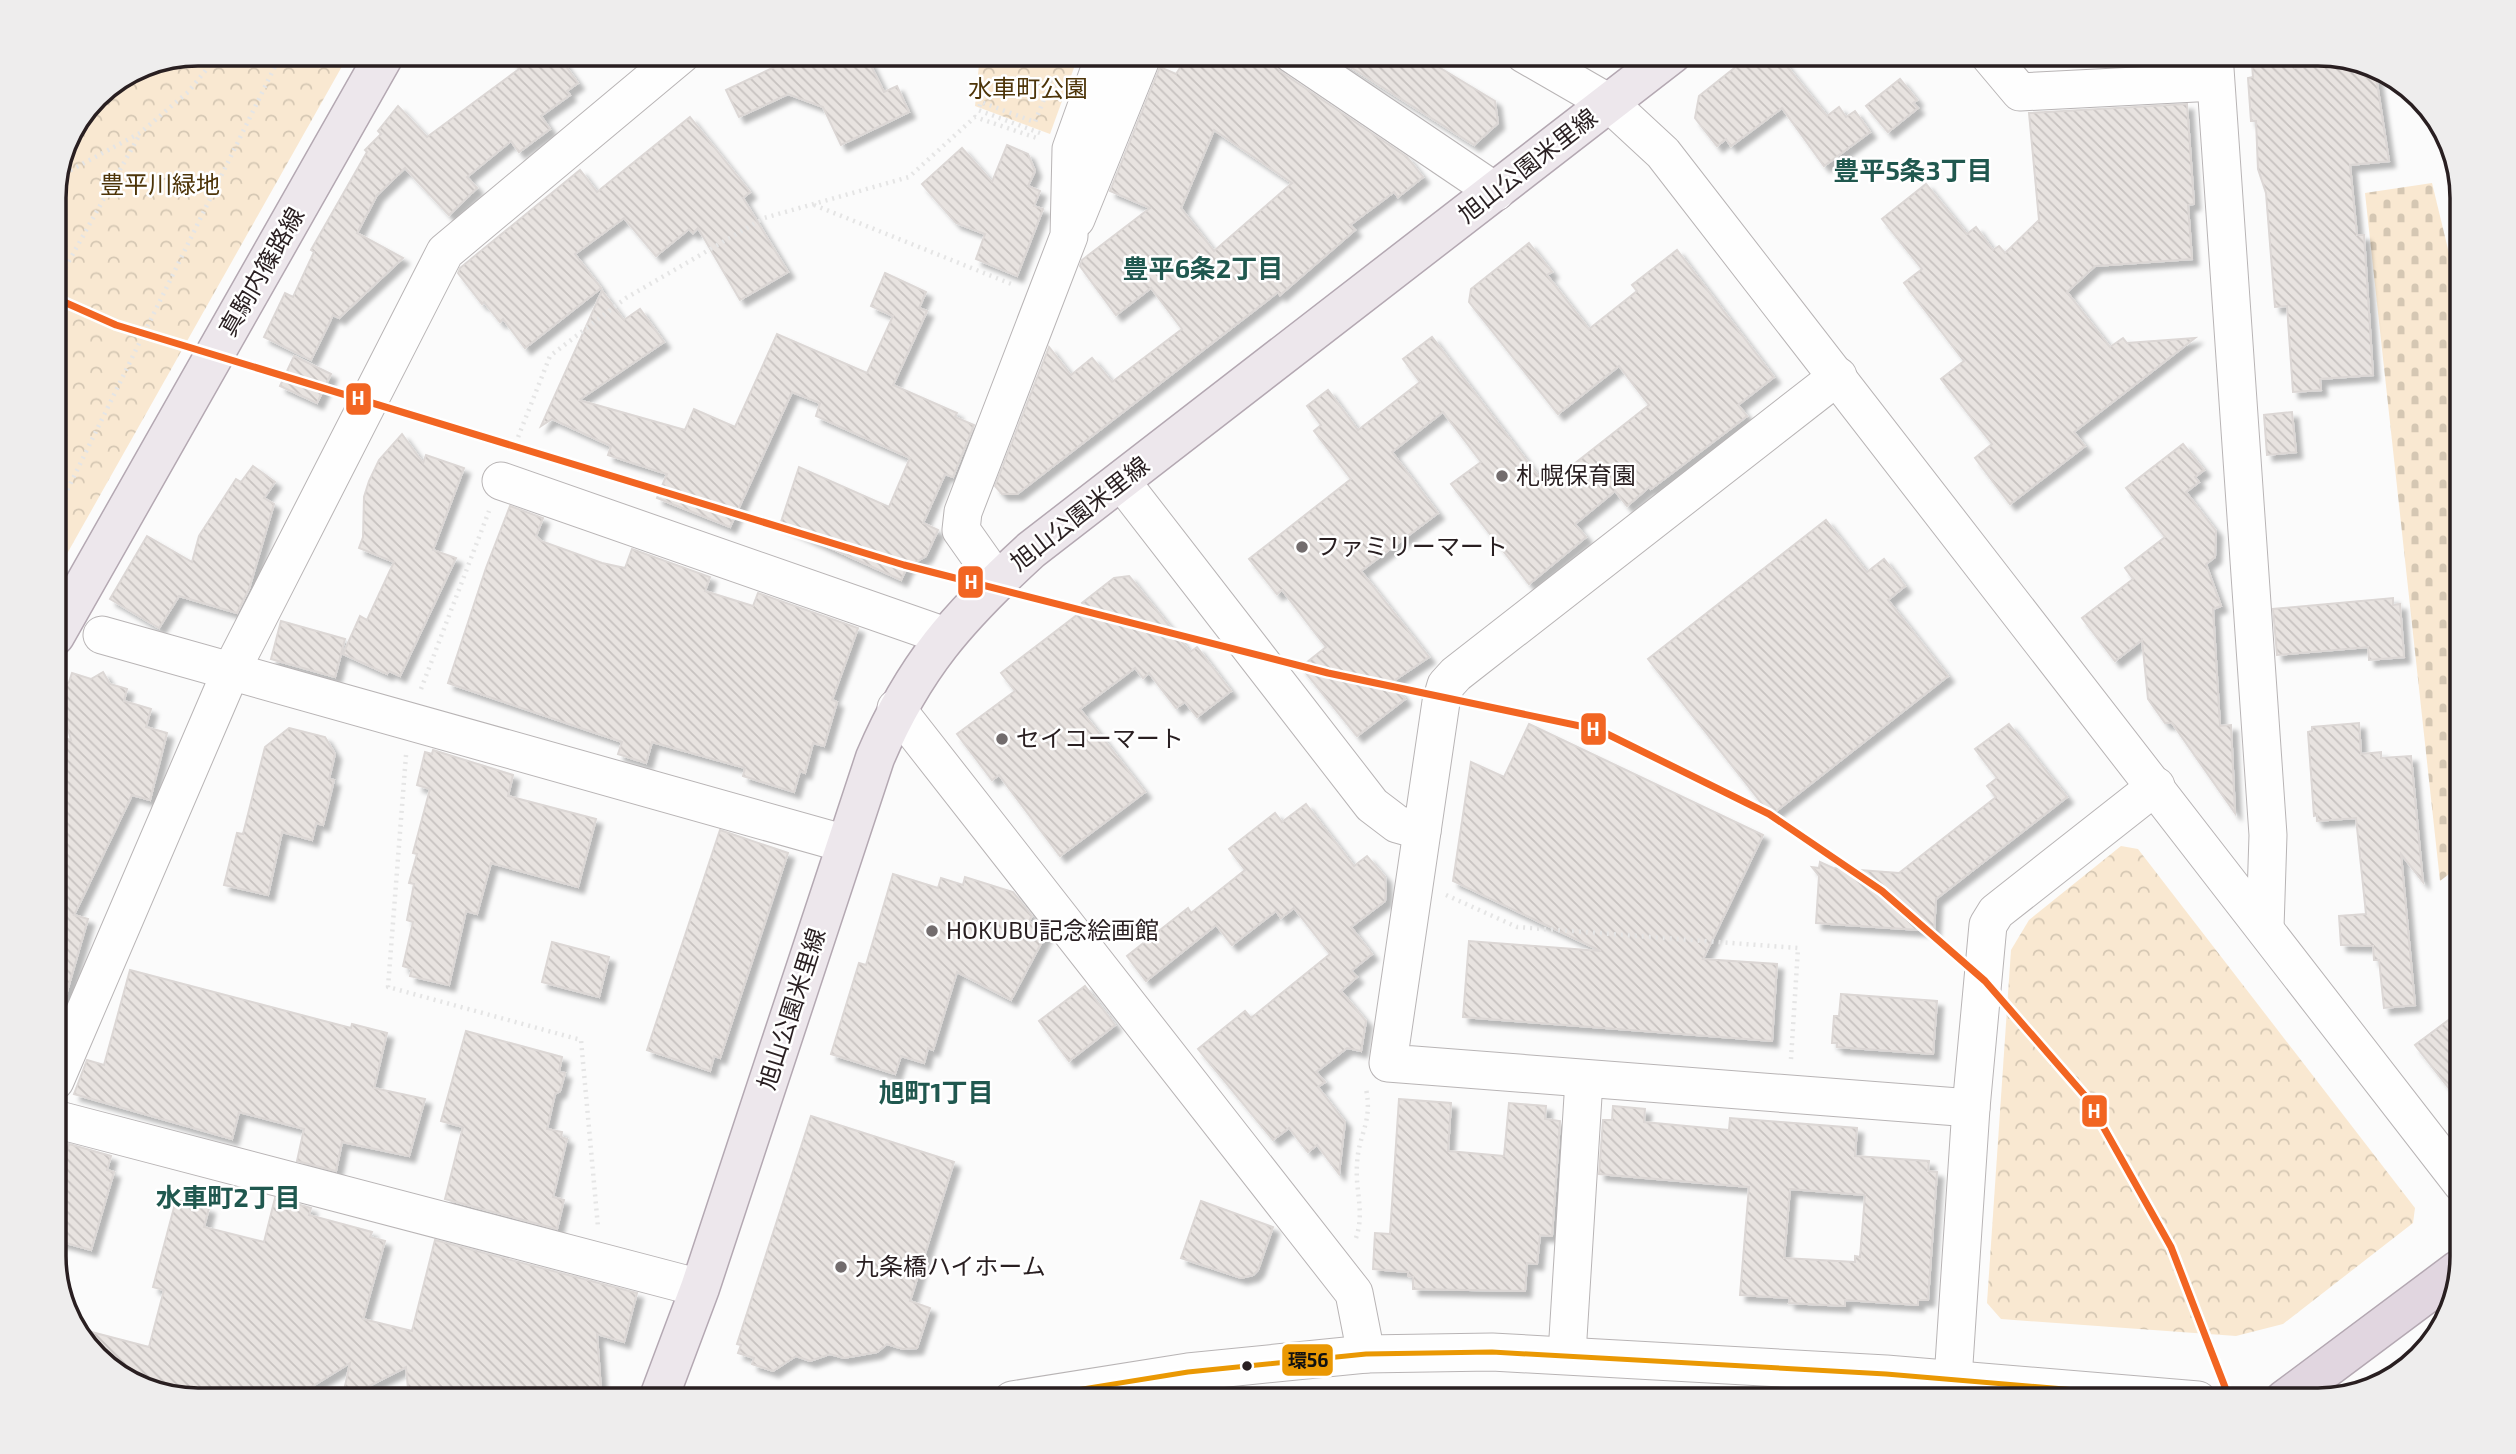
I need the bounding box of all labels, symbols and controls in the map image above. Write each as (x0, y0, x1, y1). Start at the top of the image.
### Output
park label: 水車町公園 (968, 73, 1088, 102)
street label: 旭山公園米里線 (1452, 102, 1602, 228)
district label: 豊平5条3丁目 (1833, 154, 1993, 185)
park label: 豊平川緑地 (100, 169, 220, 198)
street label: 真駒内篠路線 (212, 202, 309, 341)
district label: 豊平6条2丁目 (1123, 252, 1283, 283)
line badge: H (345, 382, 372, 416)
text: H (351, 386, 365, 409)
street label: 旭山公園米里線 (1004, 450, 1154, 576)
place label: 札幌保育園 (1516, 460, 1636, 489)
marker: 札幌保育園 (1494, 468, 1510, 484)
place label: ファミリーマート (1316, 531, 1508, 560)
marker: ファミリーマート (1294, 539, 1310, 555)
line badge: H (957, 565, 984, 599)
text: H (964, 570, 978, 593)
line badge: H (1580, 712, 1607, 746)
text: H (1586, 717, 1600, 740)
place label: セイコーマート (1016, 723, 1184, 752)
marker: セイコーマート (994, 731, 1010, 747)
place label: HOKUBU記念絵画館 (946, 915, 1159, 944)
marker: HOKUBU記念絵画館 (924, 923, 940, 939)
street label: 旭山公園米里線 (751, 924, 830, 1093)
district label: 旭町1丁目 (878, 1076, 994, 1107)
line badge: H (2081, 1094, 2108, 1128)
text: H (2087, 1099, 2101, 1122)
district label: 水車町2丁目 (155, 1181, 301, 1212)
place label: 九条橋ハイホーム (855, 1251, 1046, 1280)
marker: 九条橋ハイホーム (833, 1259, 849, 1275)
line badge: 環56 (1281, 1343, 1334, 1377)
text: 環56 (1288, 1348, 1328, 1371)
unlabelled marker (1240, 1359, 1254, 1373)

